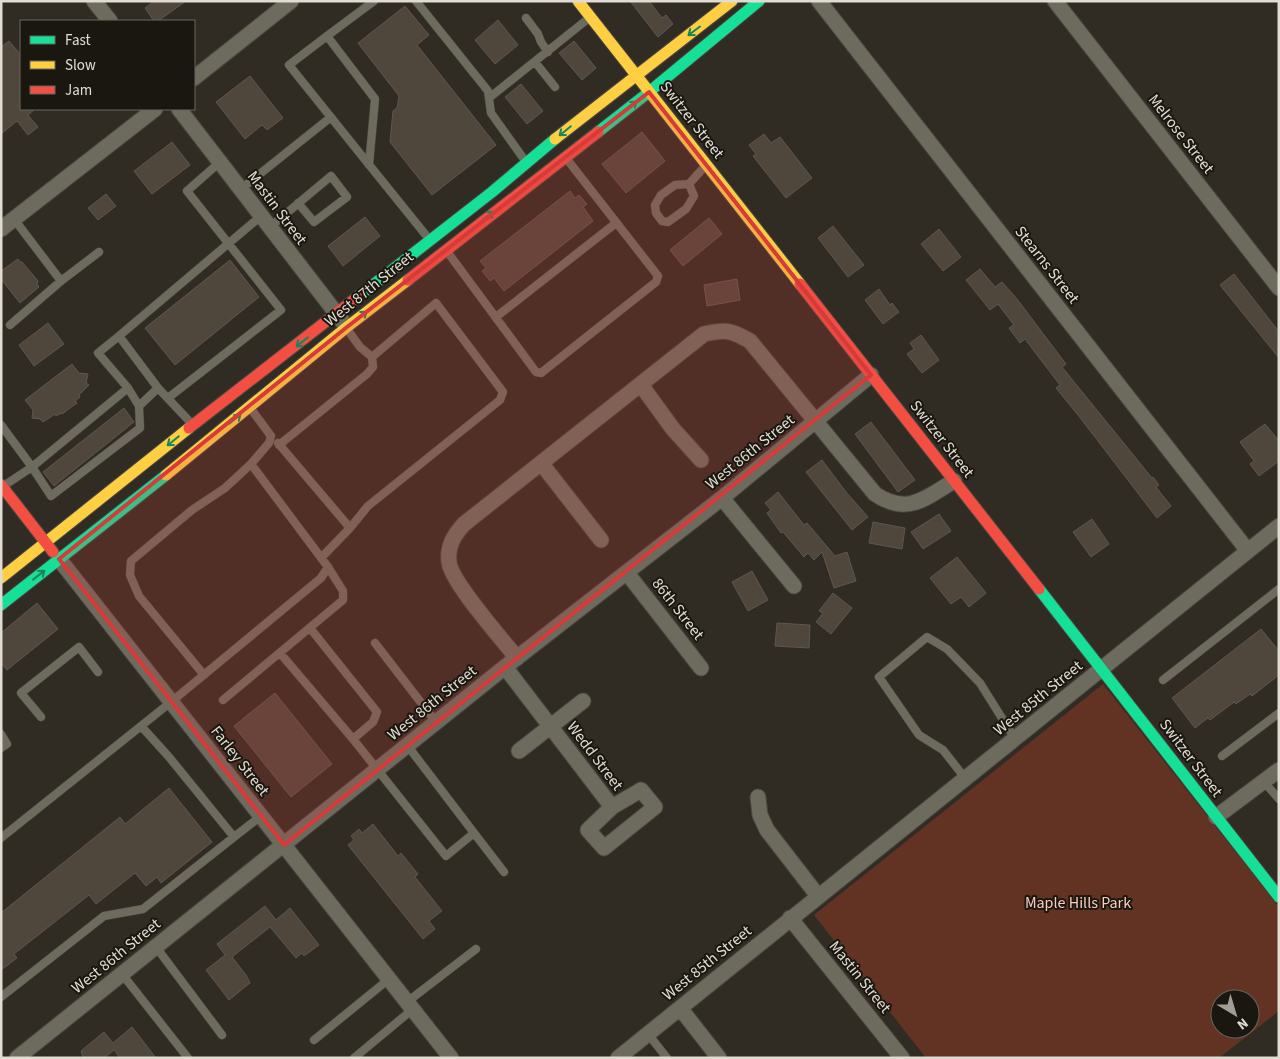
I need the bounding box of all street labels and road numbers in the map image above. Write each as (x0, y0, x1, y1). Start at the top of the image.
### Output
street label: Switzer Street (655, 77, 730, 164)
street label: Melrose Street (1143, 90, 1219, 179)
street label: Mastin Street (242, 166, 312, 250)
street label: Stearns Street (1010, 221, 1085, 309)
street label: West 87th Street (320, 246, 419, 332)
street label: Switzer Street (905, 396, 980, 483)
street label: West 86th Street (701, 409, 800, 495)
street label: 86th Street (647, 573, 710, 645)
street label: West 85th Street (989, 655, 1088, 741)
street label: West 86th Street (383, 660, 482, 746)
street label: Switzer Street (1154, 714, 1228, 802)
street label: Wedd Street (562, 717, 629, 796)
street label: Farley Street (206, 721, 275, 801)
street label: West 86th Street (67, 913, 166, 999)
street label: West 85th Street (658, 920, 757, 1006)
street label: Mastin Street (824, 936, 896, 1018)

